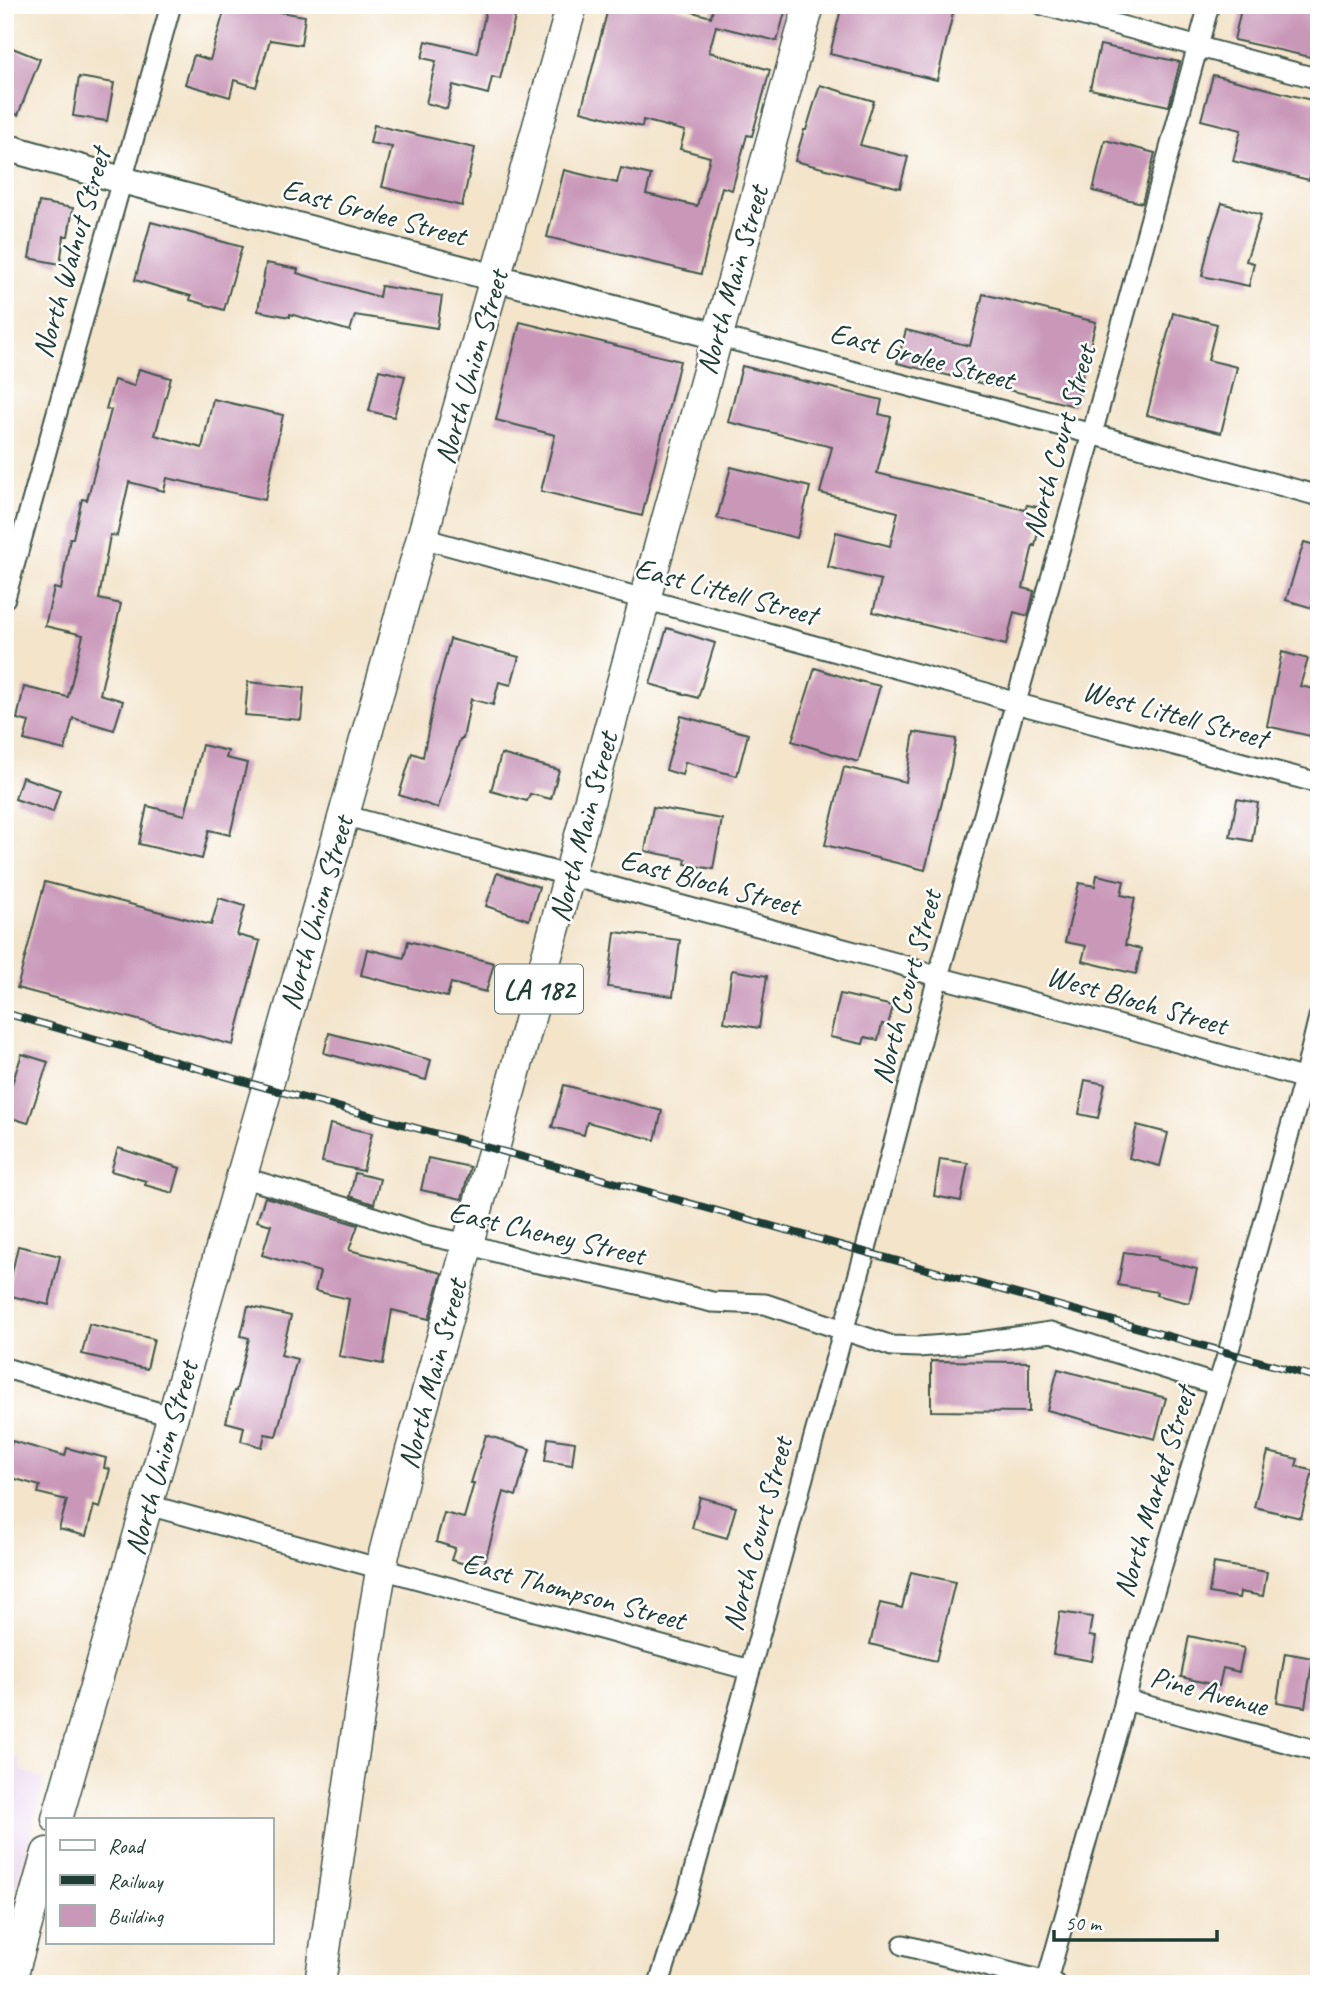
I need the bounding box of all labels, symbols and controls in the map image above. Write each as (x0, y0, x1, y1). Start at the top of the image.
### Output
street label: North Walnut Street (23, 140, 120, 362)
street label: East Grolee Street (278, 169, 473, 256)
street label: North Main Street (687, 178, 778, 379)
street label: North Union Street (425, 263, 518, 468)
street label: East Grolee Street (826, 313, 1021, 400)
street label: North Court Street (1013, 337, 1105, 542)
street label: East Littell Street (631, 548, 825, 635)
street label: West Littell Street (1078, 671, 1276, 758)
street label: North Main Street (540, 725, 627, 926)
street label: North Union Street (270, 809, 363, 1014)
street label: East Bloch Street (616, 840, 807, 925)
street label: North Court Street (862, 883, 951, 1088)
street label: West Bloch Street (1042, 956, 1234, 1045)
road number: LA 182 (495, 964, 583, 1014)
street label: East Cheney Street (446, 1192, 651, 1275)
street label: North Main Street (389, 1272, 476, 1473)
street label: North Union Street (115, 1354, 208, 1559)
street label: North Market Street (1104, 1378, 1205, 1602)
street label: North Court Street (713, 1430, 802, 1635)
street label: East Thompson Street (459, 1543, 692, 1640)
street label: Pine Avenue (1146, 1657, 1274, 1725)
legend (46, 1818, 273, 1944)
text: Road (108, 1833, 147, 1859)
text: Railway (108, 1868, 164, 1894)
scale bar (1054, 1898, 1217, 1942)
text: Building (108, 1903, 165, 1929)
text: 50 m (1065, 1910, 1103, 1936)

